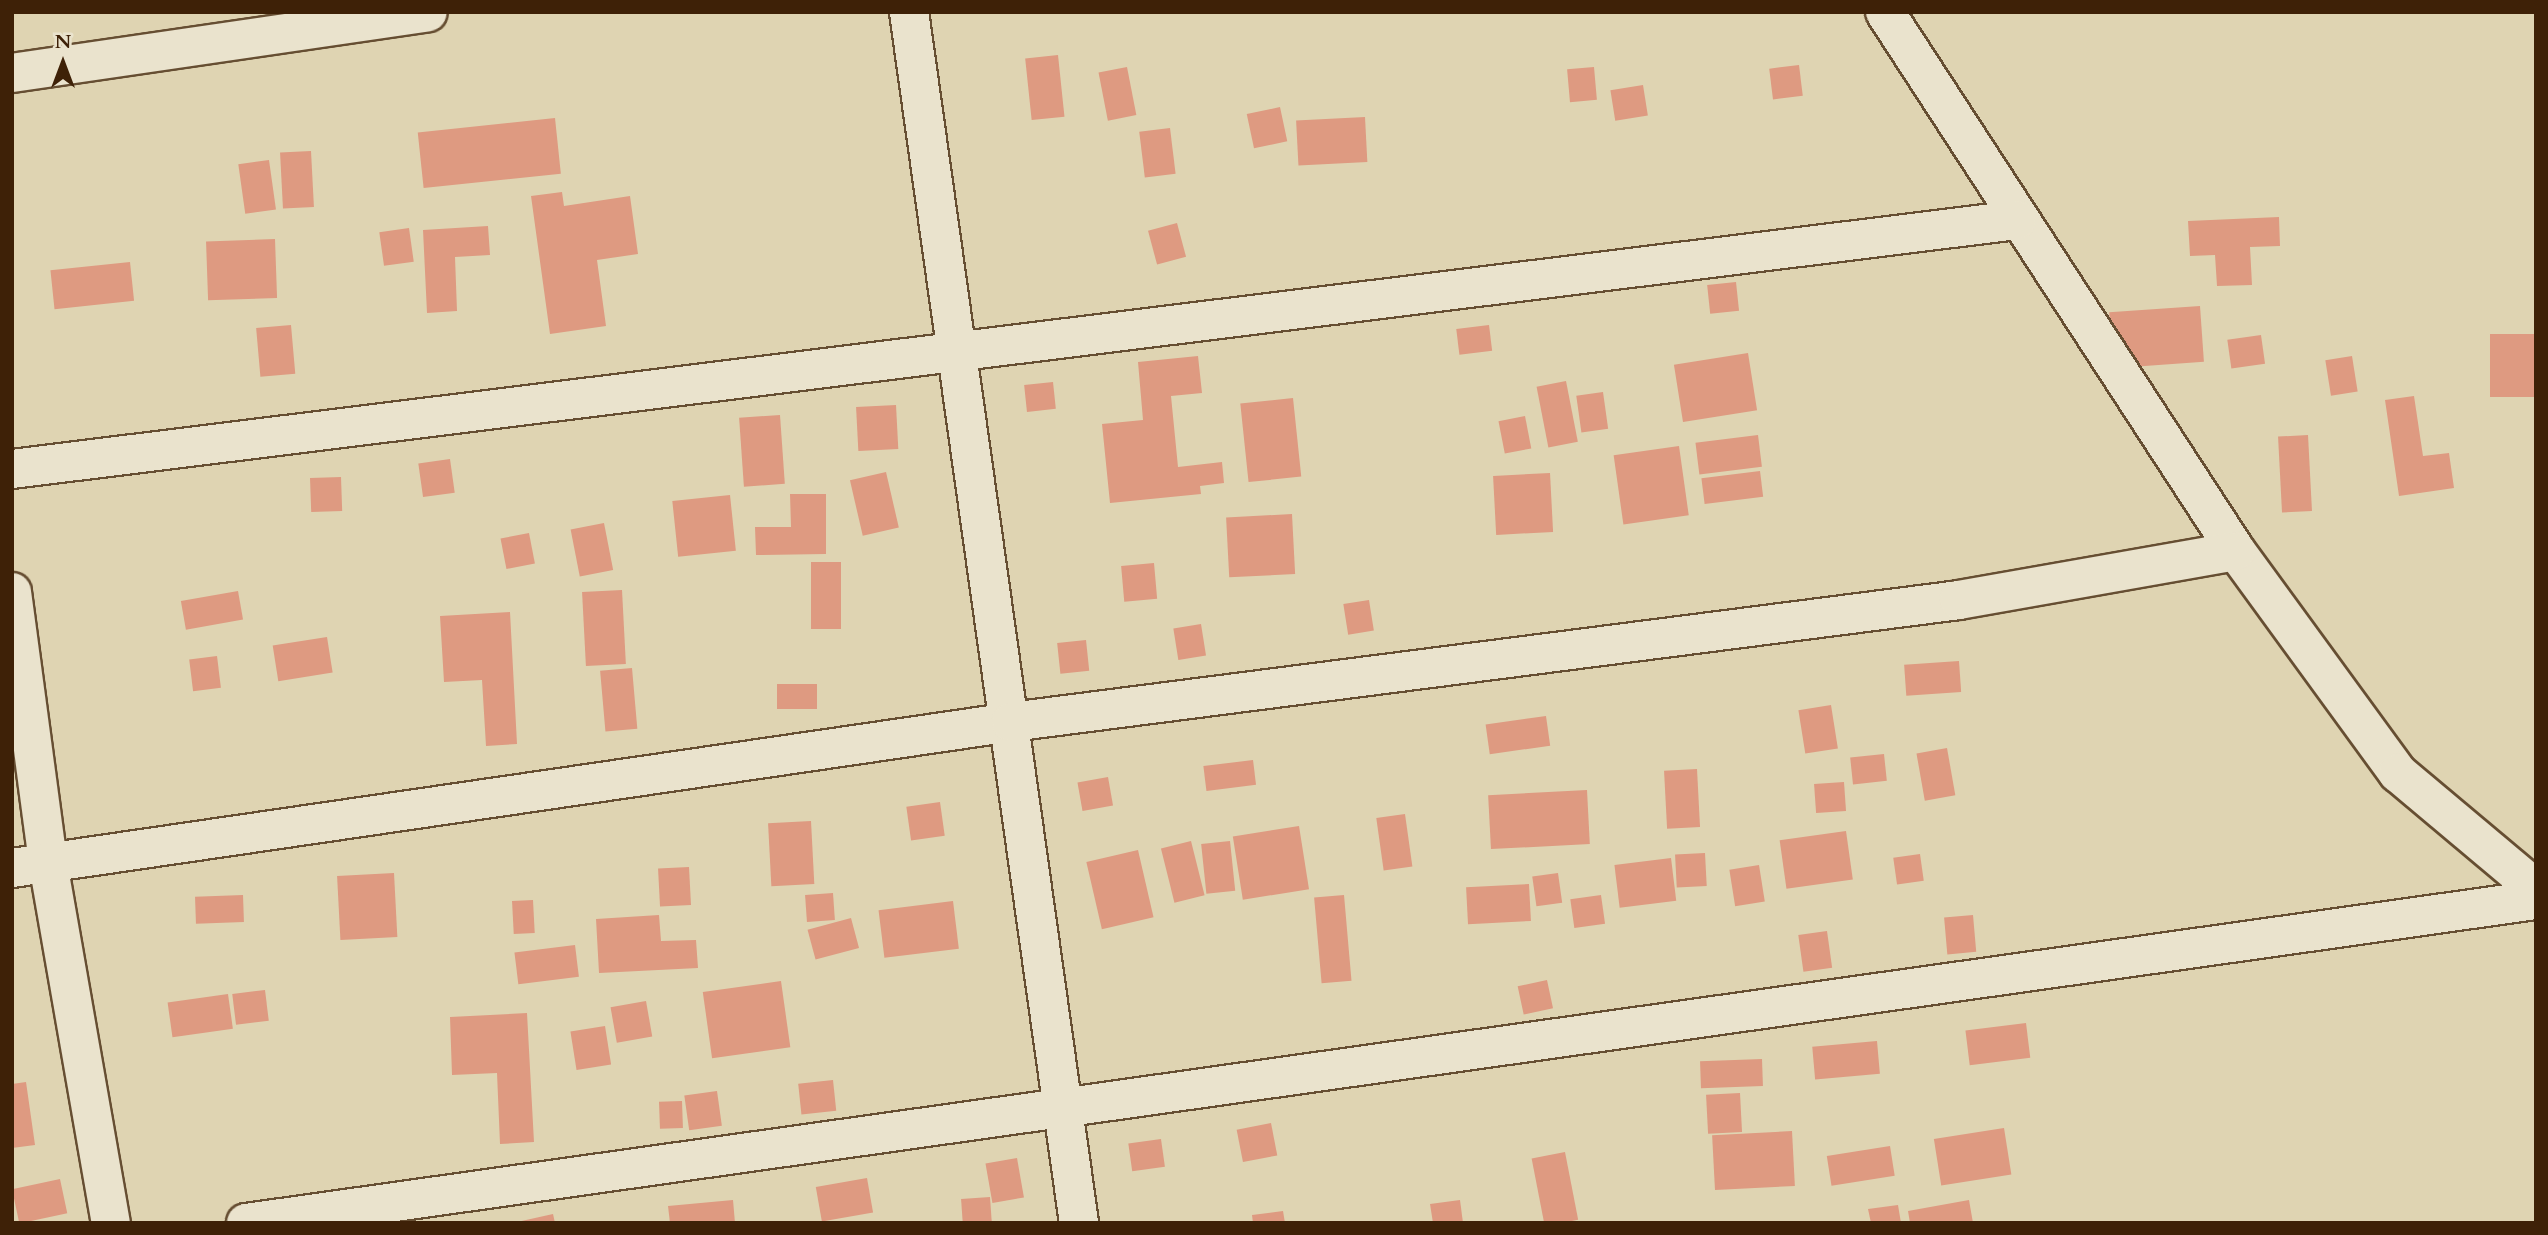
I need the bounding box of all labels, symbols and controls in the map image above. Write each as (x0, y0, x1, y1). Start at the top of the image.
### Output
north arrow (28, 28, 98, 98)
text: N (55, 29, 71, 55)

